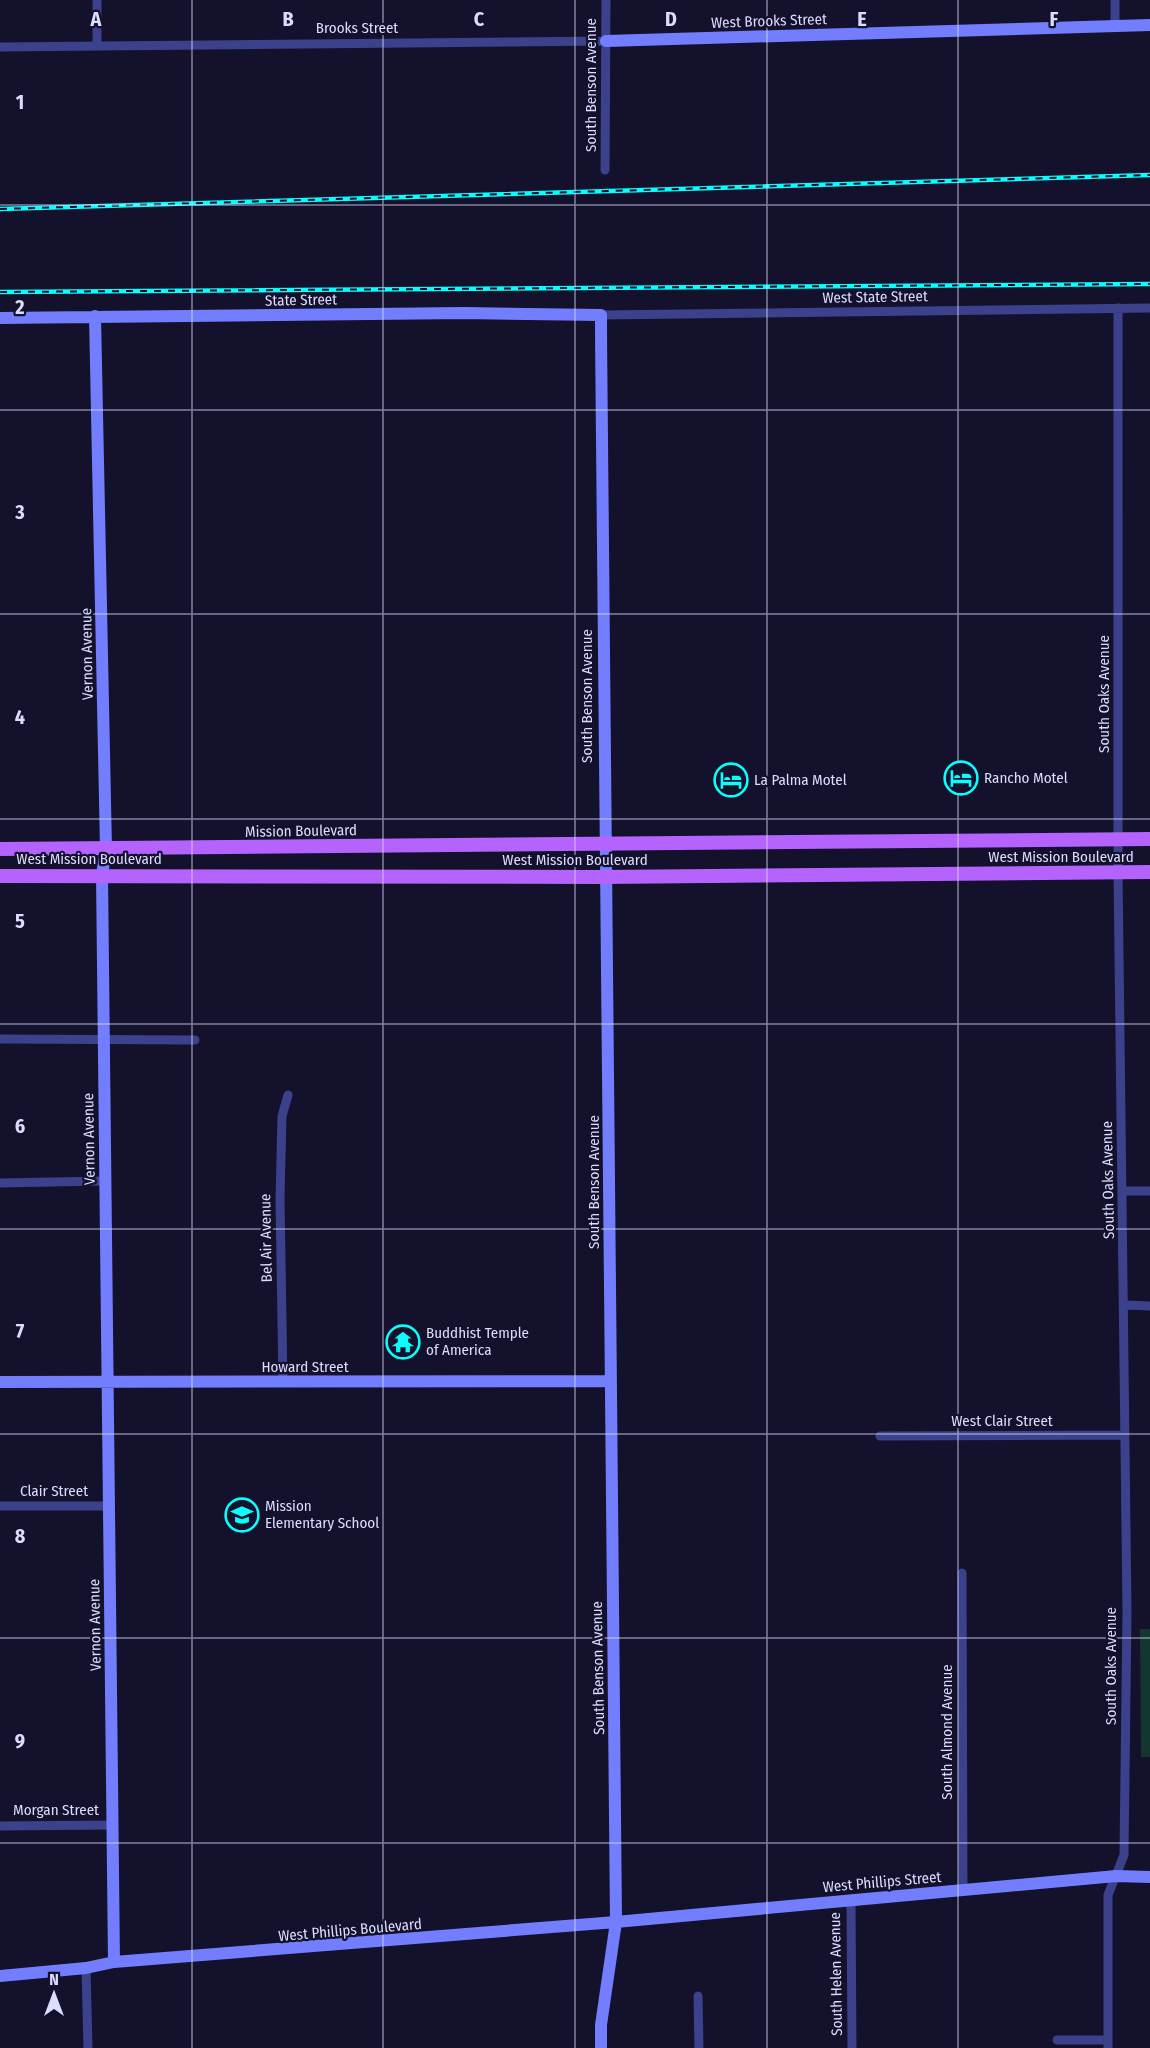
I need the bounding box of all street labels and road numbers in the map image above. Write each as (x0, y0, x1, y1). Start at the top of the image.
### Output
street label: West Brooks Street (711, 10, 827, 32)
street label: South Benson Avenue (582, 18, 600, 152)
street label: Brooks Street (316, 19, 398, 37)
street label: West State Street (822, 287, 928, 307)
street label: State Street (265, 290, 337, 310)
street label: Vernon Avenue (77, 608, 97, 700)
street label: South Benson Avenue (578, 629, 596, 763)
street label: South Oaks Avenue (1095, 635, 1113, 753)
street label: Mission Boulevard (245, 821, 357, 841)
street label: West Mission Boulevard (988, 848, 1134, 866)
street label: West Mission Boulevard (16, 850, 162, 868)
street label: West Mission Boulevard (502, 851, 648, 869)
street label: Vernon Avenue (79, 1093, 99, 1185)
street label: South Benson Avenue (585, 1115, 603, 1249)
street label: South Oaks Avenue (1098, 1121, 1118, 1239)
street label: Bel Air Avenue (256, 1194, 276, 1282)
street label: Howard Street (261, 1358, 349, 1376)
street label: West Clair Street (951, 1412, 1053, 1430)
street label: Clair Street (20, 1482, 88, 1500)
street label: Vernon Avenue (85, 1579, 105, 1671)
street label: South Benson Avenue (588, 1601, 608, 1735)
street label: South Oaks Avenue (1102, 1607, 1120, 1725)
street label: South Almond Avenue (938, 1664, 956, 1800)
street label: Morgan Street (13, 1801, 99, 1819)
street label: West Phillips Street (822, 1868, 942, 1896)
street label: South Helen Avenue (826, 1912, 846, 2036)
street label: West Phillips Boulevard (277, 1915, 423, 1945)

